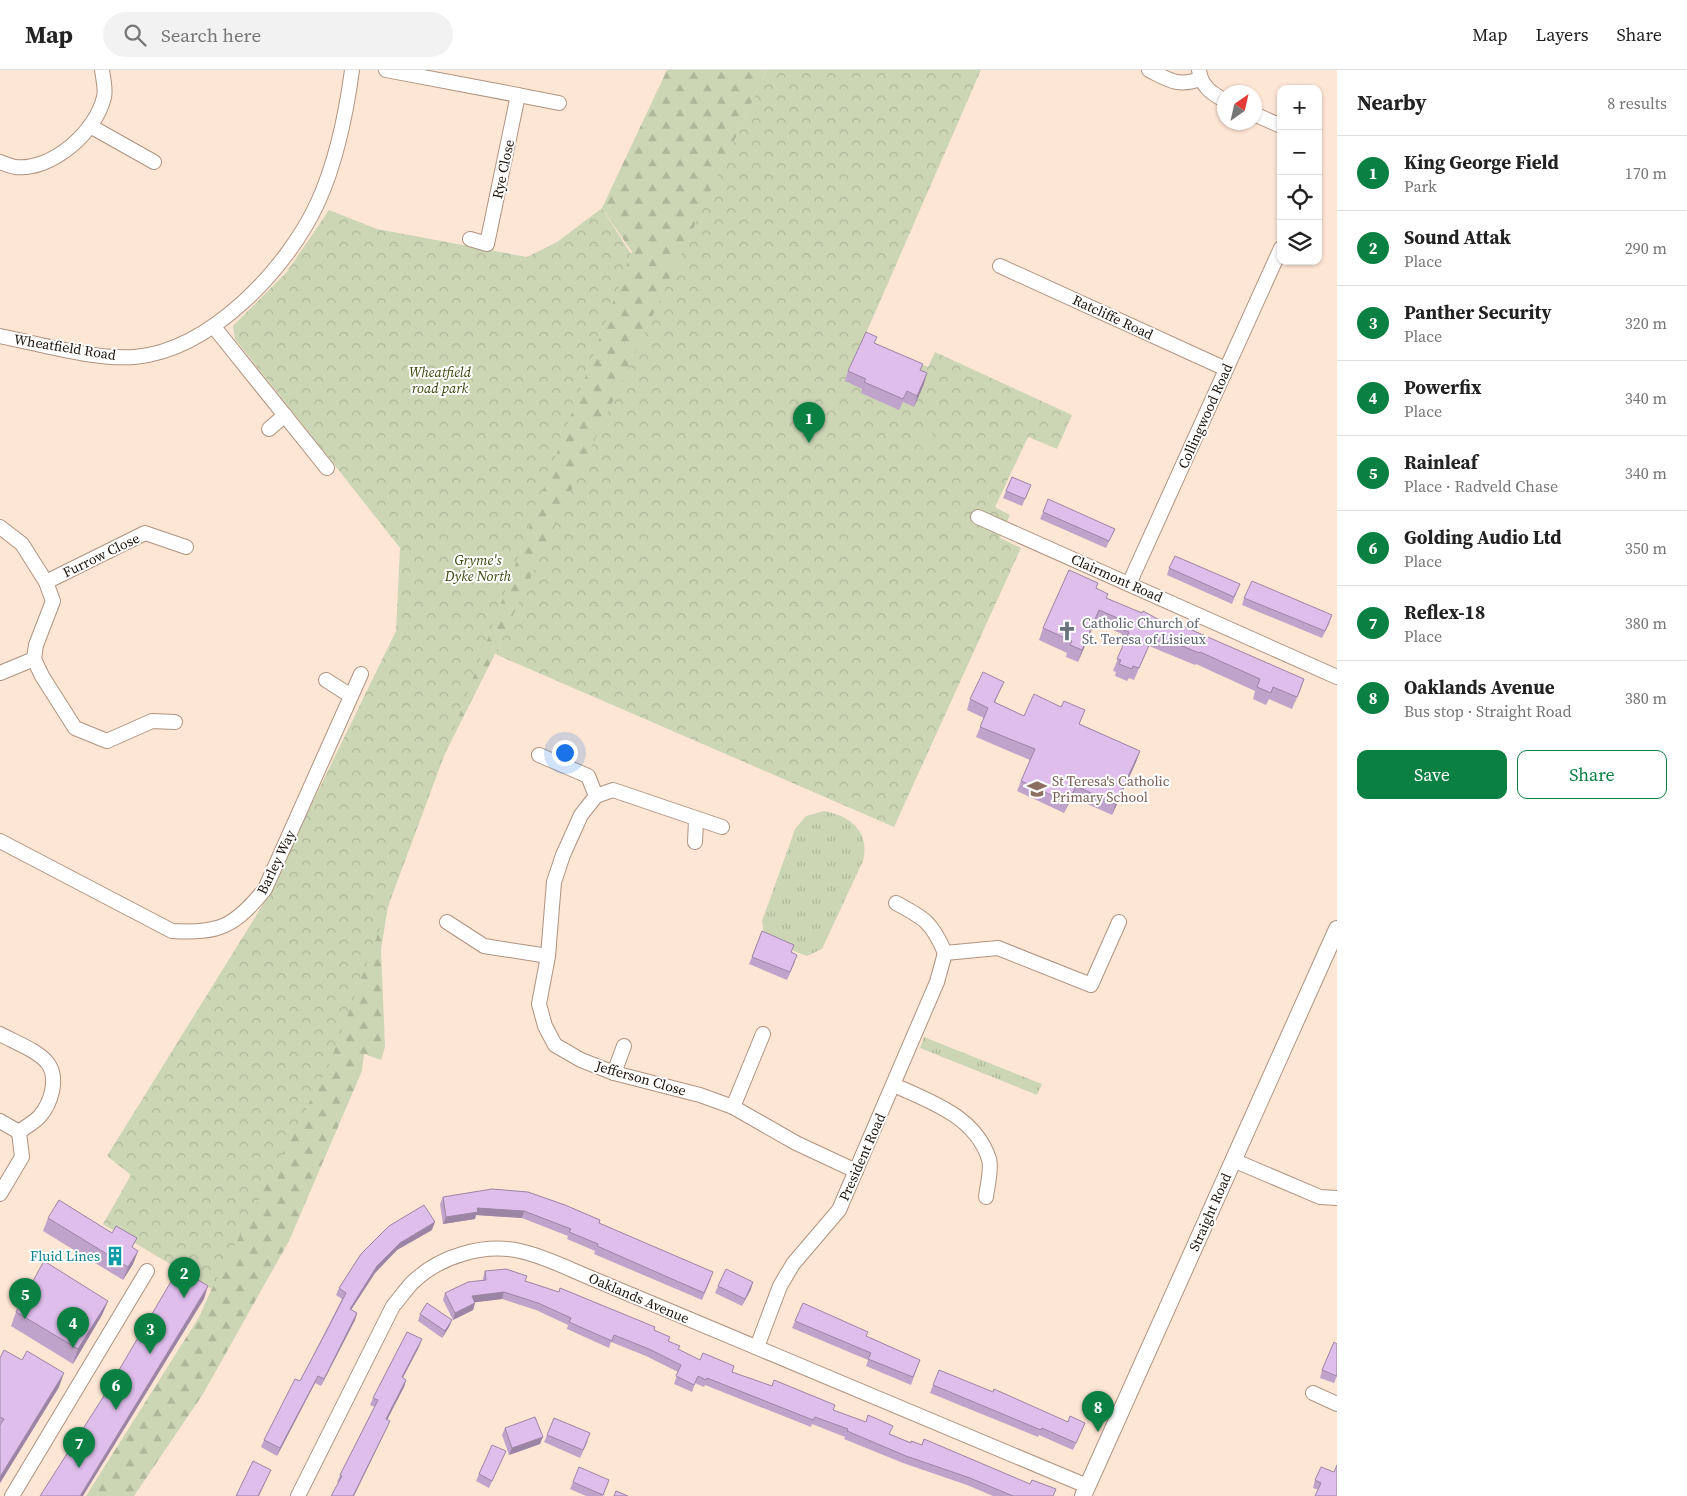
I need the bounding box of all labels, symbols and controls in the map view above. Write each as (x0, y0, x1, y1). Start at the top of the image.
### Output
search box (103, 12, 453, 57)
text: Map (25, 18, 73, 51)
icon: search (121, 21, 149, 49)
text: Search here (161, 22, 261, 48)
text: Map (1472, 22, 1507, 47)
text: Layers (1535, 22, 1588, 47)
text: Share (1616, 22, 1662, 47)
north arrow (1217, 85, 1262, 130)
map controls (1277, 85, 1322, 265)
button: + (1277, 85, 1322, 130)
text: Nearby (1357, 88, 1427, 117)
text: 8 results (1607, 92, 1667, 114)
button: − (1277, 130, 1322, 175)
street label: Rye Close (487, 138, 519, 200)
text: King George Field (1404, 149, 1559, 175)
text: 1 (1369, 162, 1377, 184)
text: 170 m (1625, 162, 1667, 184)
button: locate (1277, 175, 1322, 220)
text: Park (1404, 175, 1437, 197)
button: layers (1277, 220, 1322, 265)
text: Sound Attak (1404, 224, 1511, 250)
text: 2 (1369, 237, 1377, 259)
text: 290 m (1625, 237, 1667, 259)
text: Place (1404, 250, 1442, 272)
street label: Ratcliffe Road (1069, 290, 1157, 344)
text: Panther Security (1404, 299, 1552, 325)
text: 3 (1369, 312, 1377, 334)
text: 320 m (1625, 312, 1667, 334)
text: Place (1404, 325, 1442, 347)
street label: Wheatfield Road (12, 329, 118, 365)
street label: Collingwood Road (1173, 360, 1237, 472)
park label: Wheatfield road park (409, 362, 472, 398)
text: Powerfix (1404, 374, 1481, 400)
text: 4 (1369, 387, 1377, 409)
text: 340 m (1625, 387, 1667, 409)
text: Place (1404, 400, 1442, 422)
pin: 1 (793, 402, 825, 443)
text: Rainleaf (1404, 449, 1478, 475)
text: 5 (1369, 462, 1377, 484)
text: 340 m (1625, 462, 1667, 484)
text: Place · Radveld Chase (1404, 475, 1558, 497)
text: Golding Audio Ltd (1404, 524, 1562, 550)
street label: Furrow Close (59, 528, 143, 582)
text: 6 (1369, 537, 1377, 559)
text: 350 m (1625, 537, 1667, 559)
street label: Clairmont Road (1068, 549, 1166, 607)
park label: Gryme's Dyke North (444, 550, 512, 586)
text: Place (1404, 550, 1442, 572)
text: Reflex-18 (1404, 599, 1485, 625)
text: 7 (1369, 612, 1377, 634)
text: 380 m (1625, 612, 1667, 634)
place label: Catholic Church of St. Teresa of Lisieux (1082, 613, 1207, 649)
church icon: Catholic Church of St. Teresa of Lisieux (1056, 620, 1078, 642)
text: Place (1404, 625, 1442, 647)
text: Oaklands Avenue (1404, 674, 1555, 700)
text: 8 (1369, 687, 1377, 709)
text: 380 m (1625, 687, 1667, 709)
text: Bus stop · Straight Road (1404, 700, 1572, 722)
your location (552, 740, 578, 766)
button: Save (1357, 750, 1507, 799)
button: Share (1517, 750, 1667, 799)
place label: St Teresa's Catholic Primary School (1052, 771, 1170, 807)
school or university icon: St Teresa's Catholic Primary School (1026, 778, 1048, 800)
street label: Barley Way (252, 826, 301, 898)
street label: Jefferson Close (592, 1055, 689, 1100)
street label: President Road (834, 1110, 890, 1204)
street label: Straight Road (1184, 1170, 1236, 1254)
building icon: Fluid Lines (104, 1245, 126, 1267)
place label: Fluid Lines (30, 1246, 100, 1266)
pin: 2 (168, 1257, 200, 1298)
street label: Oaklands Avenue (586, 1268, 692, 1328)
pin: 5 (9, 1278, 41, 1319)
pin: 4 (57, 1307, 89, 1348)
pin: 3 (134, 1313, 166, 1354)
pin: 6 (100, 1369, 132, 1410)
pin: 8 (1082, 1391, 1114, 1432)
pin: 7 (63, 1427, 95, 1468)

